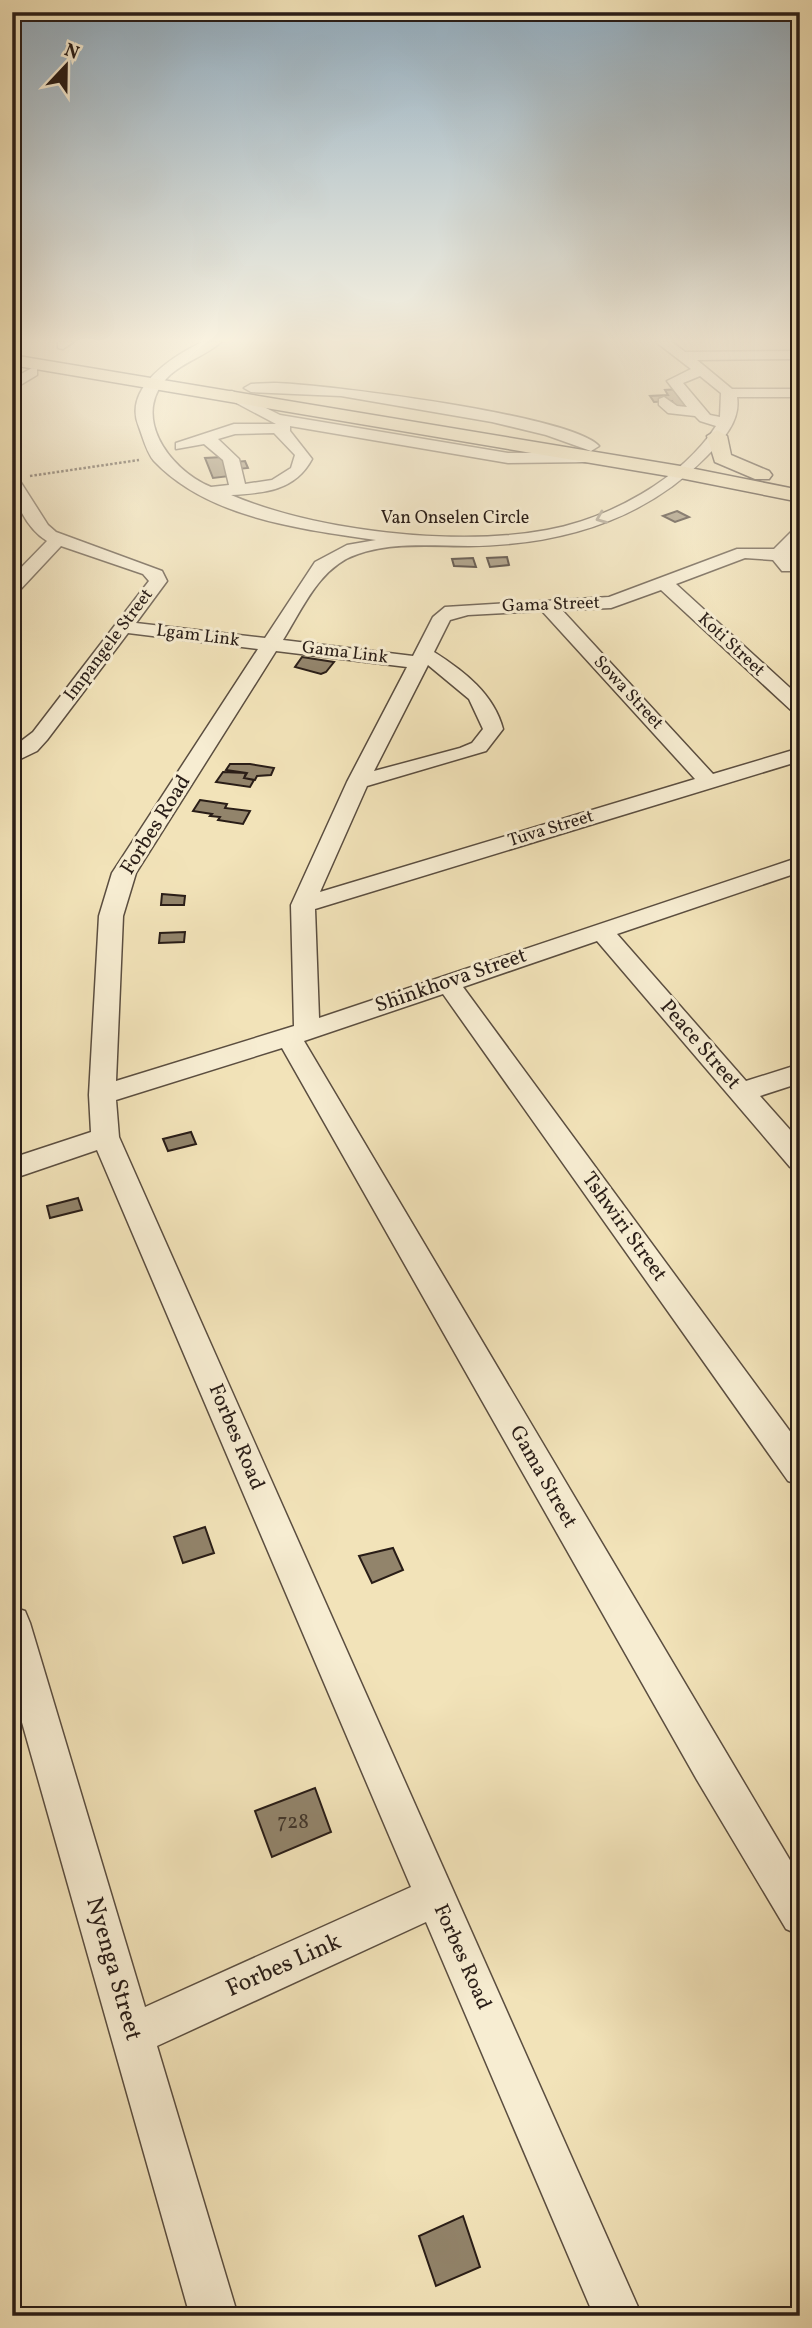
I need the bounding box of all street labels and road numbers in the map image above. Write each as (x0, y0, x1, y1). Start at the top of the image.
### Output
street label: Van Onselen Circle (381, 506, 529, 531)
street label: Impangele Street (58, 584, 160, 706)
street label: Gama Street (502, 591, 600, 619)
street label: Koti Street (692, 607, 770, 683)
street label: Lgam Link (155, 618, 241, 654)
street label: Gama Link (300, 635, 390, 671)
street label: Sowa Street (587, 650, 669, 736)
street label: Forbes Road (114, 770, 198, 880)
street label: Tuva Street (505, 804, 597, 854)
street label: Shinkhova Street (371, 941, 531, 1021)
street label: Peace Street (653, 994, 747, 1096)
street label: Tshwiri Street (574, 1166, 674, 1288)
street label: Forbes Road (201, 1379, 271, 1495)
street label: Gama Street (502, 1420, 584, 1534)
street label: Nyenga Street (76, 1893, 150, 2045)
street label: Forbes Road (426, 1900, 498, 2014)
street label: Forbes Link (221, 1926, 347, 2006)

